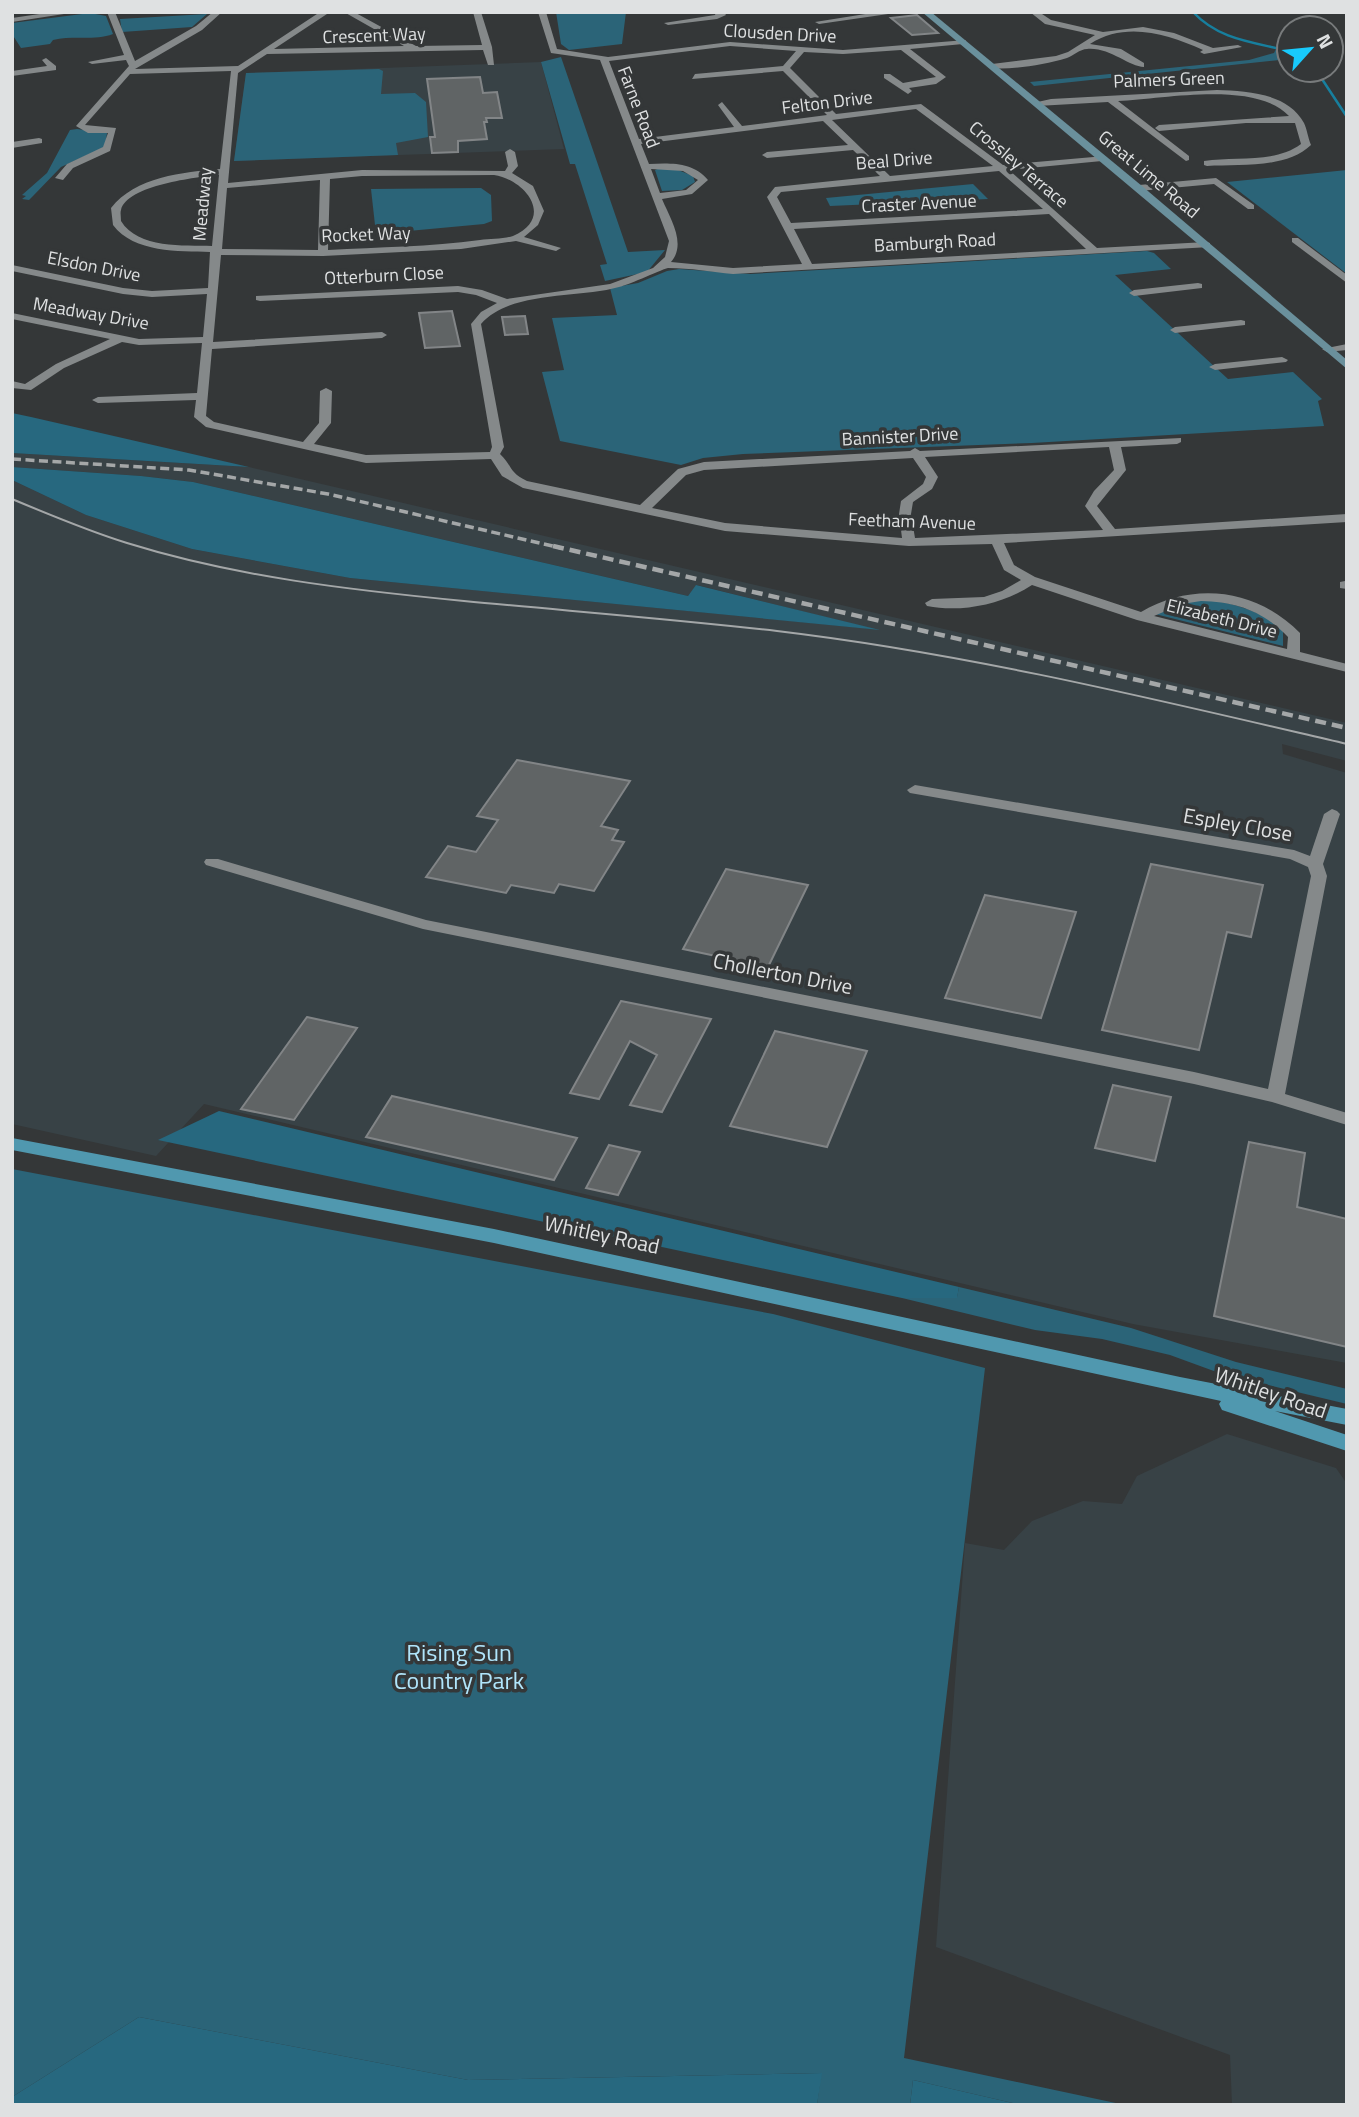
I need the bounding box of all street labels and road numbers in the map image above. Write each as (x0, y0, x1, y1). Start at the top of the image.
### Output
street label: Clousden Drive (723, 17, 837, 49)
street label: Crescent Way (322, 20, 426, 50)
street label: Farne Road (611, 62, 667, 152)
street label: Palmers Green (1113, 64, 1225, 94)
street label: Felton Drive (780, 83, 874, 121)
street label: Crossley Terrace (963, 114, 1075, 214)
street label: Great Lime Road (1092, 123, 1206, 225)
street label: Beal Drive (855, 143, 933, 177)
street label: Meadway (185, 166, 219, 242)
street label: Craster Avenue (861, 187, 977, 219)
street label: Rocket Way (321, 219, 411, 249)
street label: Bamburgh Road (873, 225, 997, 259)
street label: Elsdon Drive (45, 244, 143, 288)
street label: Otterburn Close (324, 258, 444, 292)
street label: Meadway Drive (31, 290, 151, 336)
street label: Bannister Drive (841, 419, 959, 453)
street label: Feetham Avenue (848, 505, 976, 537)
street label: Elizabeth Drive (1164, 591, 1280, 645)
street label: Espley Close (1181, 799, 1295, 849)
street label: Chollerton Drive (710, 944, 856, 1002)
street label: Whitley Road (541, 1206, 663, 1262)
street label: Whitley Road (1210, 1358, 1332, 1426)

